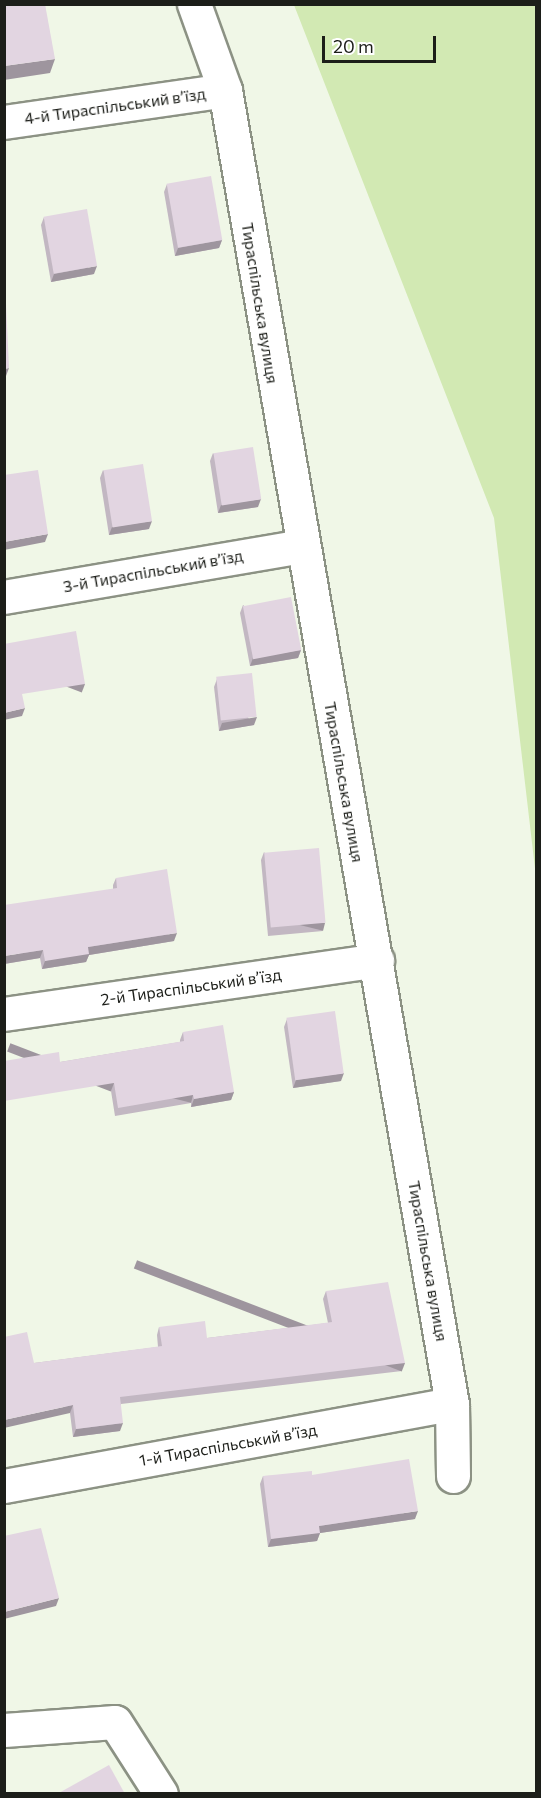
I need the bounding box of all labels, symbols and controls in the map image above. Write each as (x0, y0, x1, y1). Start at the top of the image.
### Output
scale bar (325, 24, 439, 62)
text: 20 m (333, 35, 374, 57)
street label: 4-й Тираспільський в’їзд (23, 84, 207, 128)
street label: Тираспільська вулиця (238, 221, 282, 385)
street label: 3-й Тираспільський в’їзд (61, 546, 245, 596)
street label: Тираспільська вулиця (320, 700, 368, 864)
street label: 2-й Тираспільський в’їзд (99, 965, 283, 1009)
street label: Тираспільська вулиця (404, 1179, 452, 1343)
street label: 1-й Тираспільський в’їзд (138, 1420, 318, 1470)

